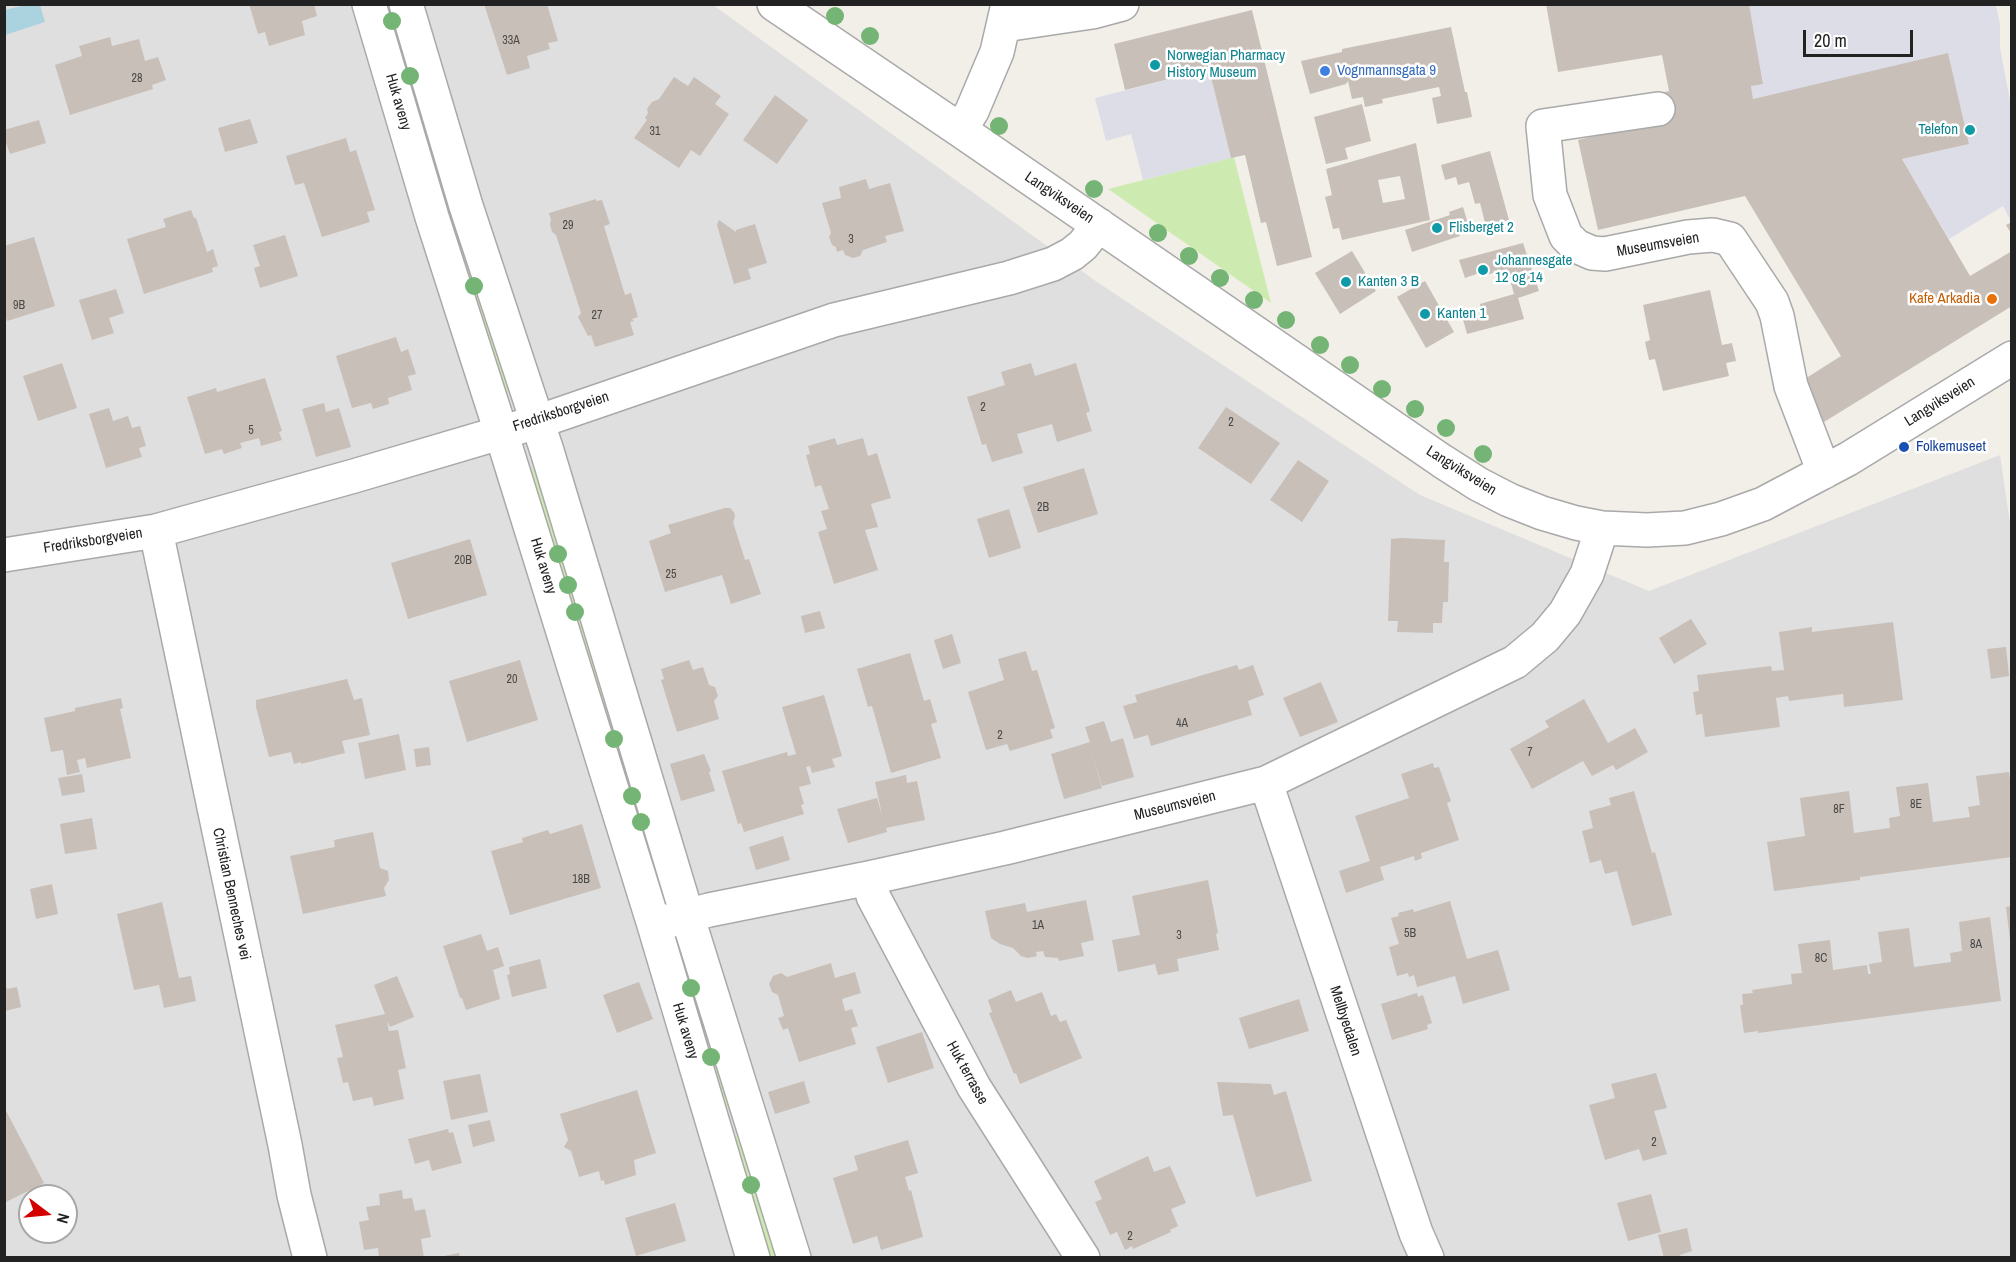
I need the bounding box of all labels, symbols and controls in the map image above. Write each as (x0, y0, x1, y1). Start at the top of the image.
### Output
scale bar (1806, 18, 1916, 56)
text: 20 m (1814, 28, 1847, 53)
house number: 33A (502, 34, 520, 48)
place label: Norwegian Pharmacy History Museum (1167, 47, 1285, 82)
marker: Norwegian Pharmacy History Museum (1148, 58, 1162, 72)
place label: Vognmannsgata 9 (1337, 62, 1436, 80)
marker: Vognmannsgata 9 (1318, 64, 1332, 78)
house number: 28 (132, 72, 142, 86)
street label: Huk aveny (381, 72, 415, 132)
place label: Telefon (1918, 121, 1958, 139)
marker: Telefon (1963, 123, 1977, 137)
house number: 31 (650, 125, 660, 139)
street label: Langviksveien (1021, 168, 1097, 228)
house number: 29 (563, 219, 573, 233)
place label: Flisberget 2 (1449, 219, 1514, 237)
marker: Flisberget 2 (1430, 221, 1444, 235)
street label: Museumsveien (1615, 229, 1701, 261)
house number: 3 (848, 233, 854, 247)
place label: Johannesgate 12 og 14 (1495, 252, 1572, 287)
marker: Johannesgate 12 og 14 (1476, 263, 1490, 277)
place label: Kanten 3 B (1358, 273, 1419, 291)
marker: Kanten 3 B (1339, 275, 1353, 289)
place label: Kafe Arkadia (1909, 290, 1980, 308)
marker: Kafe Arkadia (1985, 292, 1999, 306)
house number: 9B (13, 299, 25, 313)
place label: Kanten 1 (1437, 305, 1486, 323)
marker: Kanten 1 (1418, 307, 1432, 321)
house number: 27 (592, 309, 602, 323)
street label: Langviksveien (1902, 373, 1978, 431)
street label: Fredriksborgveien (511, 388, 611, 436)
house number: 2 (980, 401, 986, 415)
house number: 2 (1228, 416, 1234, 430)
house number: 5 (248, 424, 254, 438)
place label: Folkemuseet (1916, 438, 1986, 456)
marker: Folkemuseet (1897, 440, 1911, 454)
street label: Langviksveien (1423, 442, 1499, 500)
house number: 2B (1037, 501, 1049, 515)
street label: Fredriksborgveien (42, 524, 144, 558)
street label: Huk aveny (526, 536, 560, 596)
house number: 20B (454, 554, 472, 568)
house number: 25 (666, 568, 676, 582)
house number: 20 (507, 673, 517, 687)
house number: 4A (1176, 717, 1188, 731)
house number: 2 (997, 729, 1003, 743)
house number: 7 (1527, 746, 1533, 760)
street label: Museumsveien (1132, 787, 1218, 825)
house number: 8E (1910, 798, 1922, 812)
house number: 8F (1833, 803, 1845, 817)
street label: Christian Benneches vei (208, 826, 254, 962)
house number: 18B (572, 873, 590, 887)
house number: 1A (1032, 919, 1044, 933)
house number: 5B (1404, 927, 1416, 941)
house number: 3 (1176, 929, 1182, 943)
house number: 8A (1970, 938, 1982, 952)
house number: 8C (1815, 952, 1827, 966)
street label: Mellbyedalen (1325, 984, 1365, 1058)
street label: Huk aveny (668, 1001, 702, 1061)
street label: Huk terrasse (942, 1038, 992, 1108)
house number: 2 (1651, 1136, 1657, 1150)
north arrow (18, 1184, 78, 1244)
text: N (52, 1211, 75, 1226)
house number: 2 (1127, 1230, 1133, 1244)

